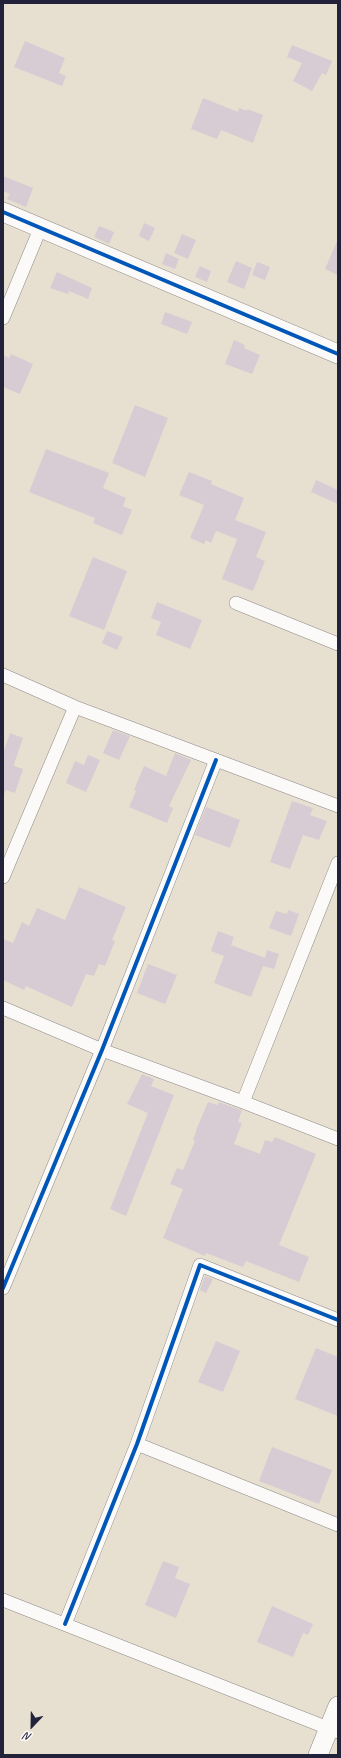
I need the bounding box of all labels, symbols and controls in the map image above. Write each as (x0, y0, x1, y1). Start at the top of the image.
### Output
north arrow (12, 1706, 52, 1746)
text: N (22, 1729, 33, 1745)

